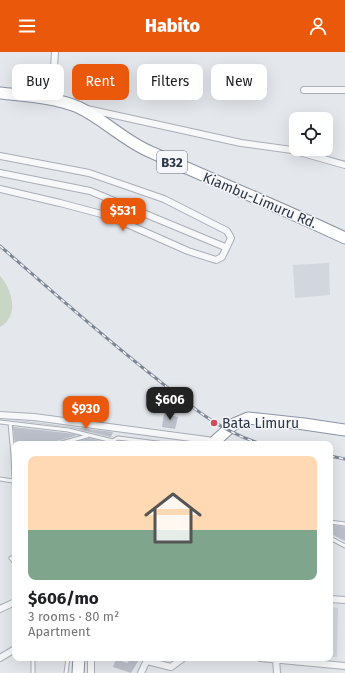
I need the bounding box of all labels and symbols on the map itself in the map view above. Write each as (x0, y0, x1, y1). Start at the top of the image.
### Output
road number: B32 (157, 151, 187, 173)
street label: Kiambu-Limuru Rd. (200, 169, 319, 232)
pin: $531 (99, 198, 147, 232)
pin: $606 (146, 387, 194, 421)
pin: $930 (62, 396, 110, 430)
place label: Bata Limuru (222, 415, 299, 432)
marker: Bata Limuru (209, 418, 219, 428)

